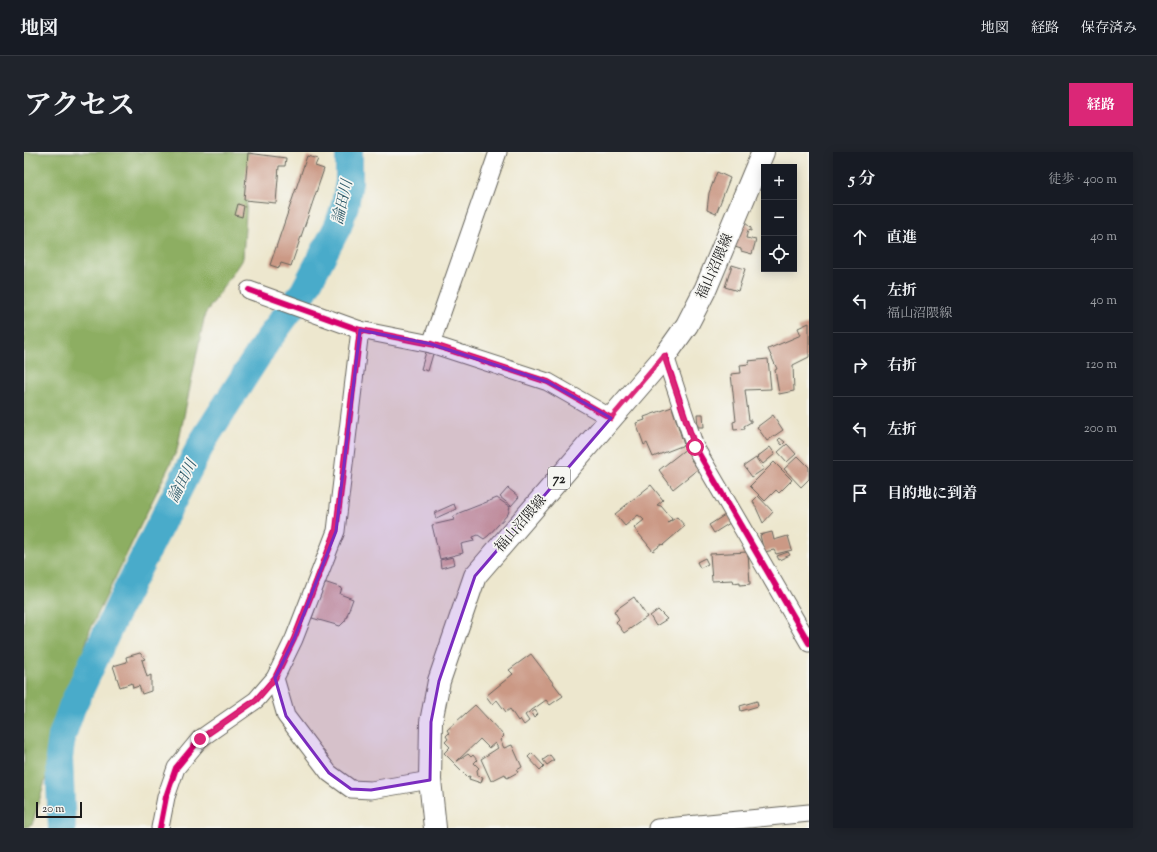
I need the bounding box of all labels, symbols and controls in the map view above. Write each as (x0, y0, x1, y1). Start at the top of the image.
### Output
text: 地図 (20, 16, 58, 43)
text: 地図 (981, 19, 1009, 39)
text: 経路 (1031, 19, 1059, 39)
text: 保存済み (1081, 19, 1137, 39)
button: 経路 (1069, 83, 1133, 126)
text: アクセス (24, 87, 135, 127)
map controls (761, 164, 797, 272)
button: + (761, 164, 797, 200)
text: 5 分 (849, 168, 875, 192)
text: 徒歩 · 400 m (1048, 171, 1117, 189)
water label: 論田川 (328, 176, 359, 227)
button: − (761, 200, 797, 236)
icon: ahead (849, 226, 871, 248)
text: 直進 (887, 228, 917, 249)
text: 40 m (1090, 228, 1117, 246)
street label: 福山沼隈線 (692, 231, 739, 303)
button: locate (761, 236, 797, 272)
text: 左折 (887, 281, 917, 302)
icon: left (849, 290, 871, 312)
text: 40 m (1090, 292, 1117, 310)
text: 福山沼隈線 (887, 305, 952, 323)
icon: right (849, 354, 871, 376)
text: 右折 (887, 356, 917, 377)
text: 120 m (1086, 356, 1117, 374)
icon: left (849, 418, 871, 440)
text: 左折 (887, 420, 917, 441)
text: 200 m (1084, 420, 1117, 438)
route start (686, 438, 704, 456)
water label: 論田川 (164, 455, 204, 507)
road number: 72 (548, 467, 570, 489)
icon: arrive (849, 482, 871, 504)
text: 目的地に到着 (887, 484, 977, 505)
street label: 福山沼隈線 (491, 491, 552, 557)
route end (191, 730, 209, 748)
scale bar (36, 800, 82, 819)
text: 20 m (42, 801, 64, 817)

